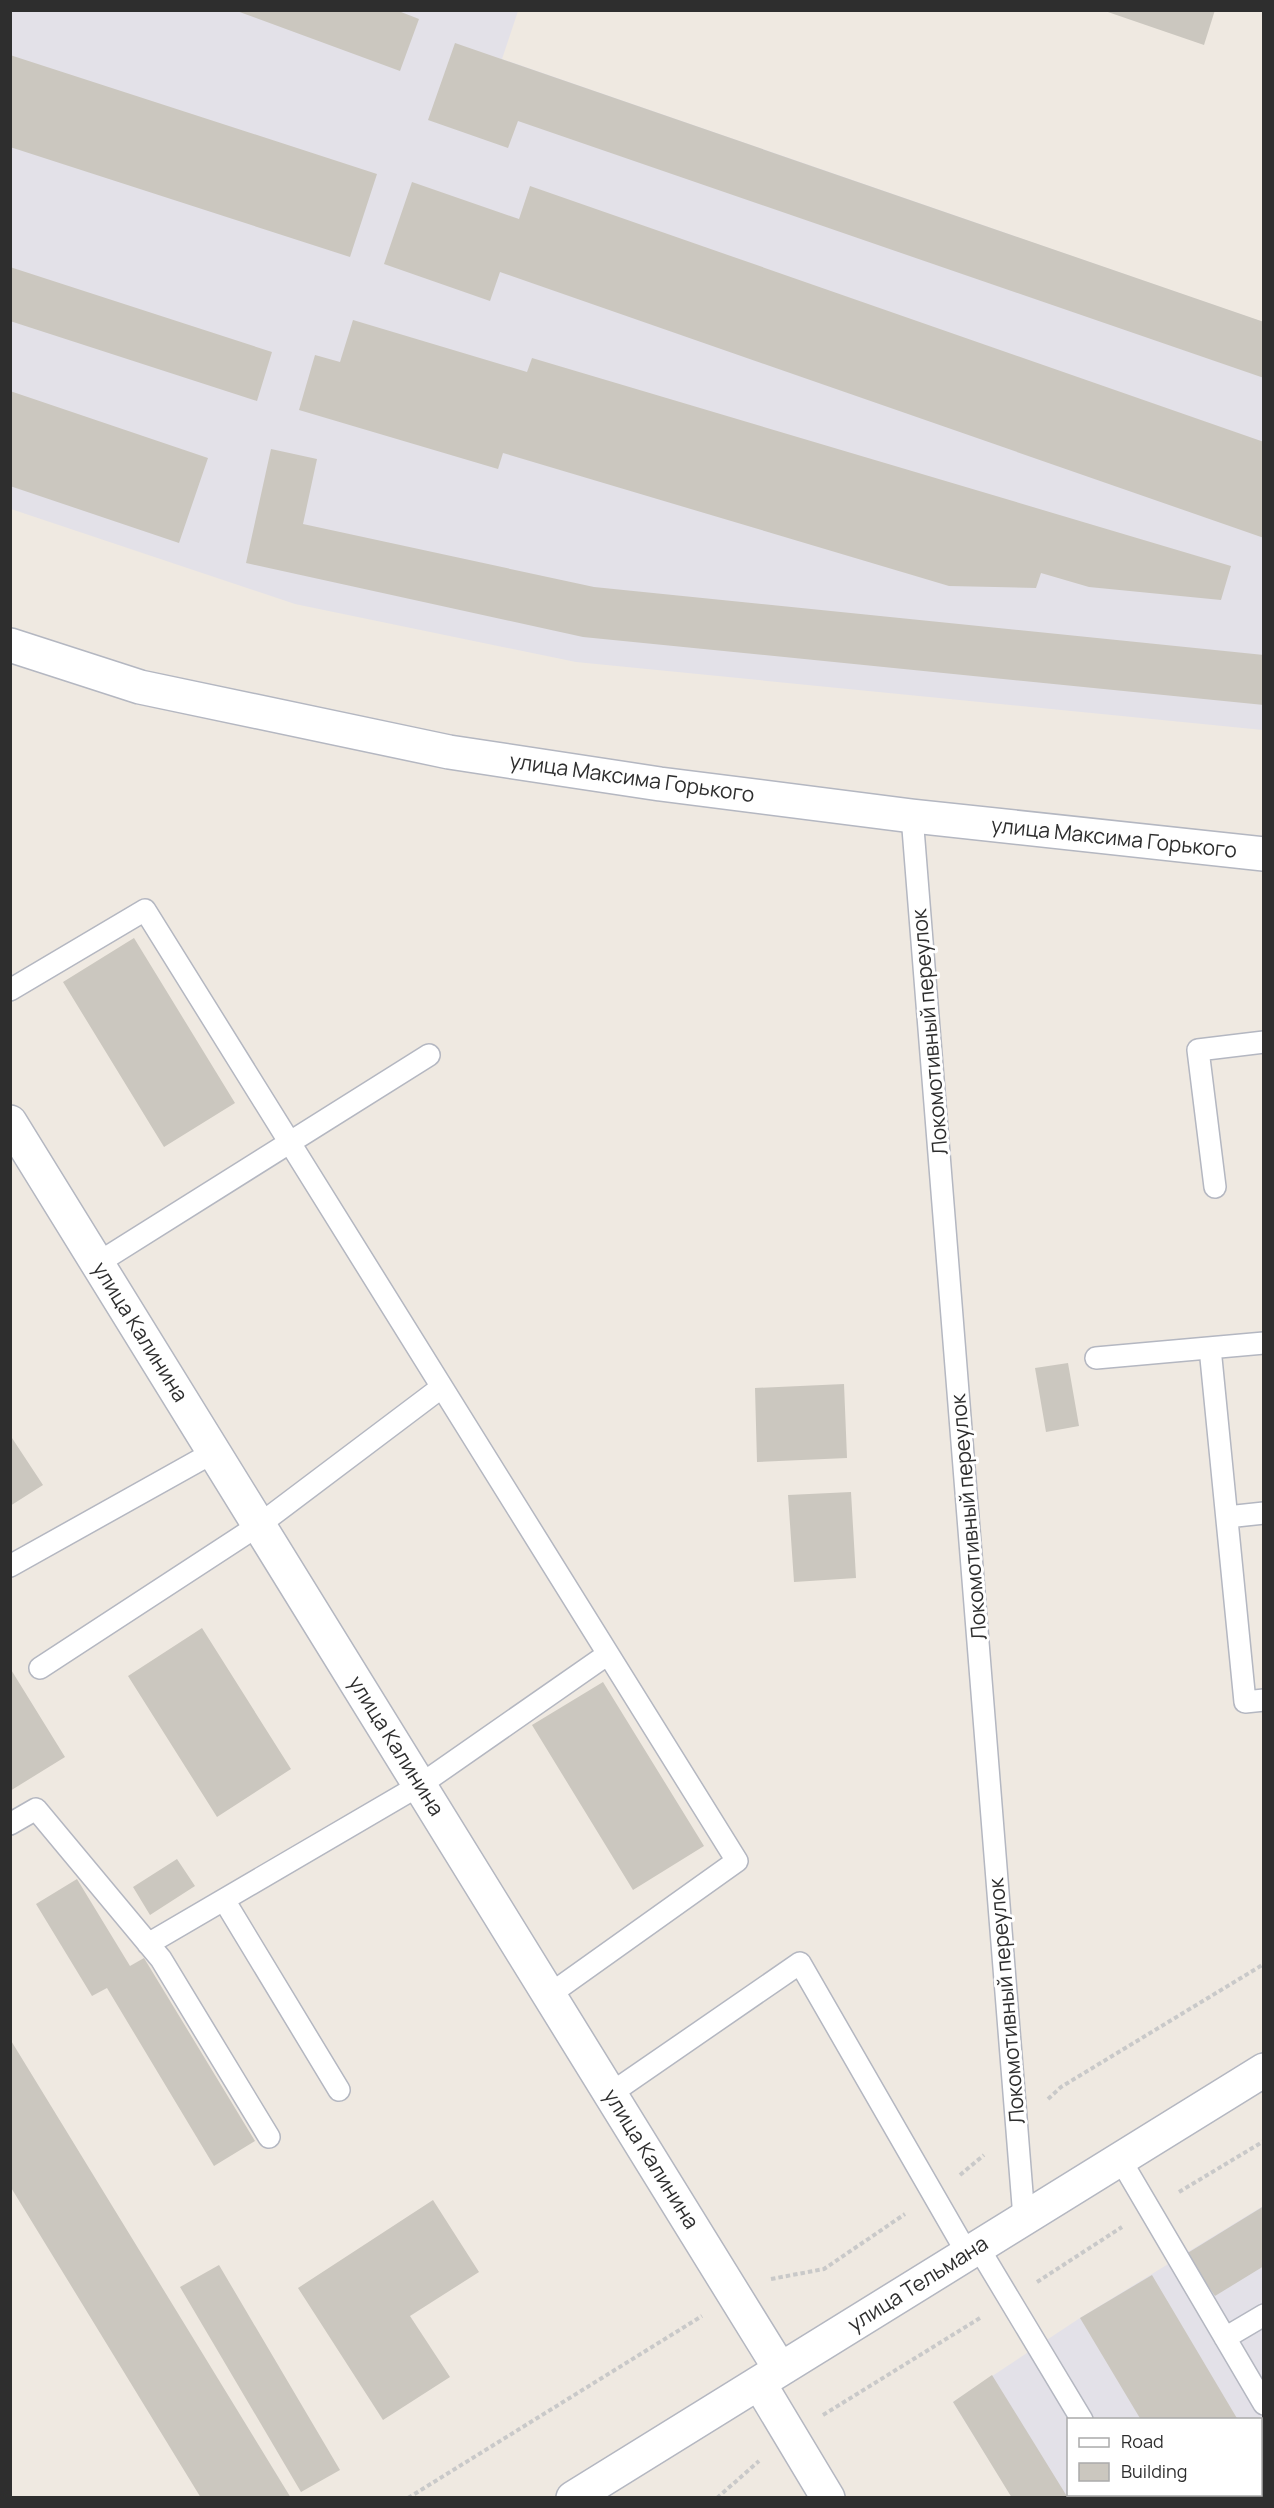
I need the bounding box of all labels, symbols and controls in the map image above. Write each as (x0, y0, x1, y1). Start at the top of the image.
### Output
street label: улица Максима Горького (508, 746, 756, 808)
street label: улица Максима Горького (990, 810, 1238, 864)
street label: Локомотивный переулок (904, 907, 954, 1156)
street label: улица Калинина (87, 1256, 195, 1407)
street label: Локомотивный переулок (943, 1392, 993, 1641)
street label: улица Калинина (343, 1670, 451, 1821)
street label: Локомотивный переулок (981, 1876, 1031, 2125)
street label: улица Калинина (598, 2083, 706, 2234)
street label: улица Тельмана (842, 2229, 993, 2338)
legend (1067, 2418, 1262, 2496)
text: Road (1121, 2429, 1164, 2453)
text: Building (1121, 2459, 1187, 2483)

